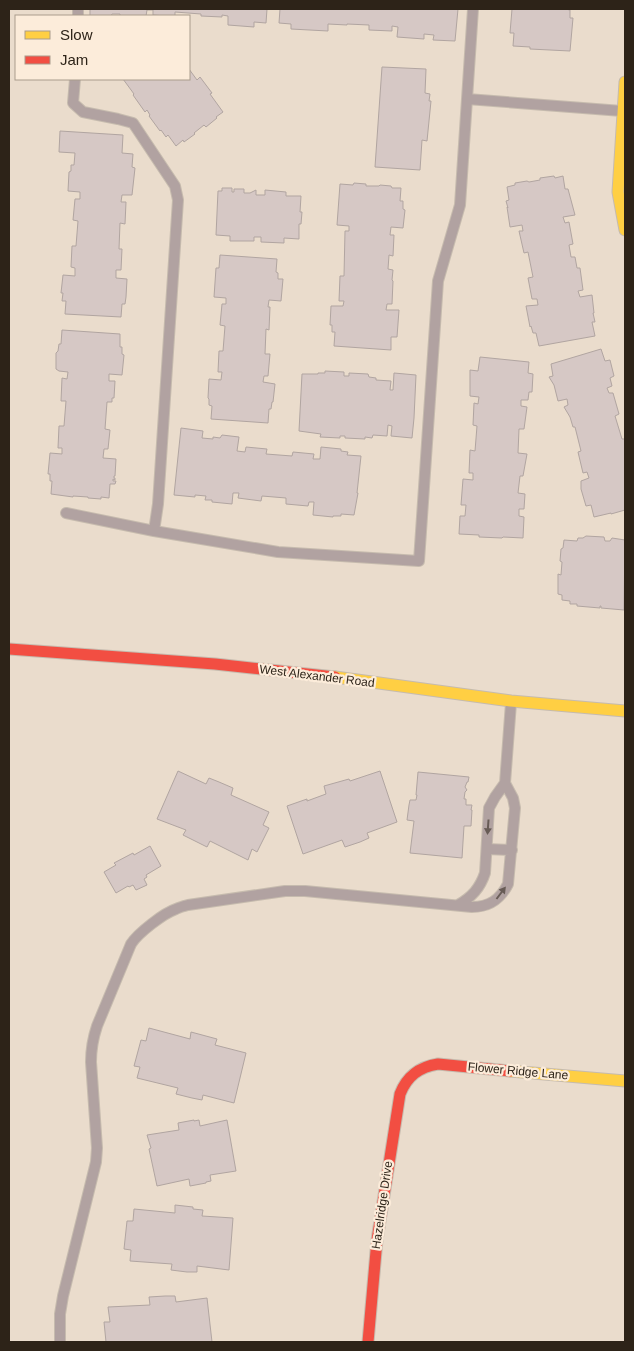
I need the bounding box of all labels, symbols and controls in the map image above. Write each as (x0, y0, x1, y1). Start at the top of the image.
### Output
legend (15, 15, 190, 80)
text: Slow (60, 26, 93, 43)
text: Jam (60, 51, 88, 68)
street label: West Alexander Road (259, 662, 375, 690)
one-way arrow (484, 819, 492, 835)
one-way arrow (496, 887, 507, 900)
street label: Flower Ridge Lane (467, 1060, 569, 1082)
street label: Hazelridge Drive (369, 1160, 395, 1250)

